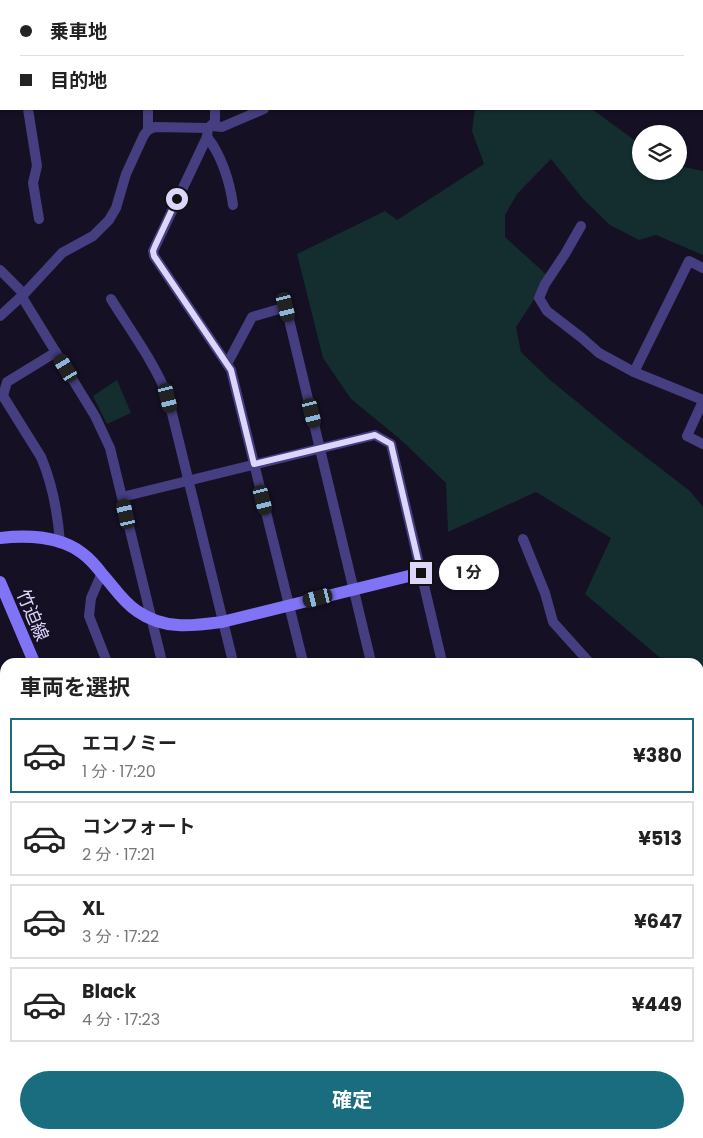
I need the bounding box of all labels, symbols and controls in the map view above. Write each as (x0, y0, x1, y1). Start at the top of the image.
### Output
text: 乗車地 (50, 18, 107, 45)
text: 目的地 (50, 67, 107, 94)
map controls (632, 125, 687, 180)
button: layers (632, 125, 687, 180)
route start (166, 188, 188, 210)
car (275, 291, 296, 323)
car (51, 351, 80, 385)
car (157, 382, 178, 414)
car (301, 397, 322, 429)
car (252, 484, 273, 516)
car (115, 498, 136, 530)
callout: 1 分 (438, 556, 498, 590)
text: 1 分 (456, 561, 482, 584)
route end (410, 562, 432, 584)
street label: 竹迫線 (11, 585, 55, 645)
car (301, 587, 334, 609)
text: 車両を選択 (20, 672, 130, 703)
text: エコノミー (82, 730, 177, 757)
icon: car (22, 733, 67, 778)
text: ¥380 (633, 742, 682, 769)
text: 1 分 · 17:20 (82, 760, 156, 783)
text: コンフォート (82, 813, 195, 840)
icon: car (22, 816, 67, 861)
text: ¥513 (638, 825, 682, 852)
text: 2 分 · 17:21 (82, 843, 155, 866)
text: XL (82, 895, 105, 922)
icon: car (22, 899, 67, 944)
text: ¥647 (634, 908, 682, 935)
text: 3 分 · 17:22 (82, 925, 159, 948)
text: Black (82, 978, 136, 1005)
icon: car (22, 982, 67, 1027)
text: ¥449 (632, 991, 682, 1018)
text: 4 分 · 17:23 (82, 1008, 160, 1031)
button: 確定 (20, 1071, 684, 1129)

